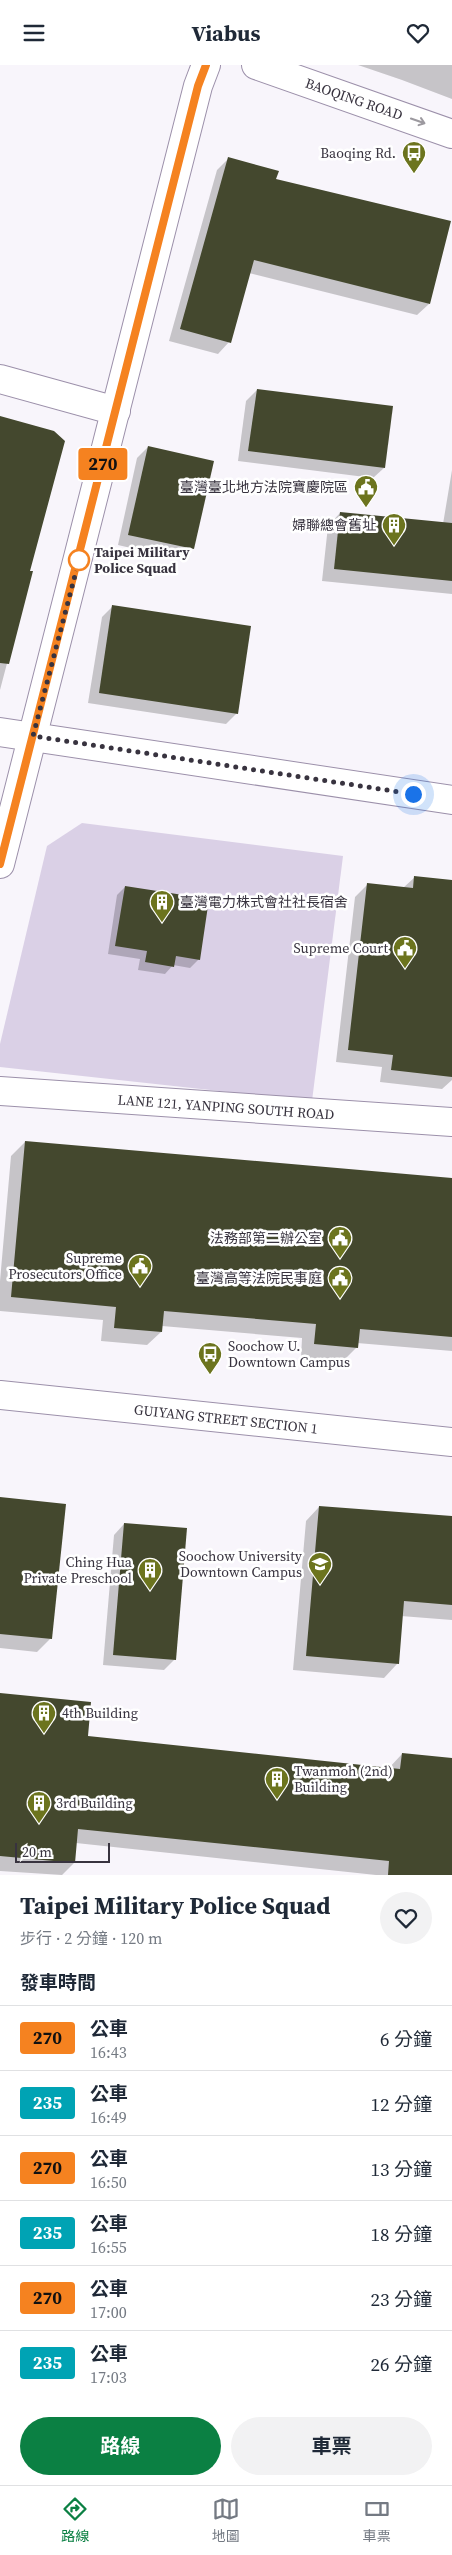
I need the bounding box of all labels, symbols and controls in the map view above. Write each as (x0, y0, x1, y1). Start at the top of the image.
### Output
text: Viabus (191, 18, 261, 48)
icon: menu (20, 19, 48, 47)
icon: heart (404, 19, 432, 47)
street label: BAOQING ROAD (303, 73, 406, 125)
one-way arrow (410, 117, 425, 126)
bus stop icon: Baoqing Rd. (401, 140, 427, 174)
place label: Baoqing Rd. (320, 143, 396, 163)
line badge: 270 (74, 448, 132, 480)
text: 270 (88, 451, 118, 476)
public building icon: 臺灣臺北地方法院寶慶院區 (353, 474, 379, 508)
place label: 臺灣臺北地方法院寶慶院區 (180, 477, 348, 497)
building icon: 婦聯總會舊址 (381, 512, 407, 546)
place label: 婦聯總會舊址 (292, 515, 376, 535)
place label: Taipei Military Police Squad (94, 542, 190, 578)
marker: Taipei Military Police Squad (68, 549, 90, 571)
your location (401, 782, 426, 807)
building icon: 臺灣電力株式會社社長宿舍 (149, 889, 175, 923)
place label: 臺灣電力株式會社社長宿舍 (180, 892, 348, 912)
public building icon: Supreme Court (392, 935, 418, 969)
place label: Supreme Court (294, 938, 388, 958)
street label: LANE 121, YANPING SOUTH ROAD (117, 1089, 335, 1125)
public building icon: 法務部第二辦公室 (327, 1225, 353, 1259)
place label: 法務部第二辦公室 (210, 1228, 322, 1248)
place label: Supreme Prosecutors Office (8, 1248, 122, 1284)
public building icon: Supreme Prosecutors Office (127, 1253, 153, 1287)
public building icon: 臺灣高等法院民事庭 (327, 1265, 353, 1299)
place label: 臺灣高等法院民事庭 (196, 1268, 322, 1288)
place label: Soochow U. Downtown Campus (228, 1336, 350, 1372)
bus stop icon: Soochow U. Downtown Campus (197, 1341, 223, 1375)
street label: GUIYANG STREET SECTION 1 (133, 1399, 319, 1439)
place label: Soochow University Downtown Campus (179, 1546, 303, 1582)
school or university icon: Soochow University Downtown Campus (307, 1551, 333, 1585)
place label: Ching Hua Private Preschool (23, 1552, 133, 1588)
building icon: Ching Hua Private Preschool (137, 1557, 163, 1591)
building icon: 4th Building (31, 1700, 57, 1734)
place label: 4th Building (62, 1703, 138, 1723)
place label: Twanmoh (2nd) Building (294, 1761, 393, 1797)
building icon: Twanmoh (2nd) Building (264, 1766, 290, 1800)
building icon: 3rd Building (26, 1790, 52, 1824)
place label: 3rd Building (56, 1793, 133, 1813)
scale bar (15, 1840, 110, 1863)
text: 20 m (22, 1842, 52, 1862)
text: Taipei Military Police Squad (20, 1889, 331, 1922)
button: heart (380, 1892, 432, 1944)
text: 步行 · 2 分鐘 · 120 m (20, 1927, 162, 1949)
text: 發車時間 (20, 1969, 96, 1995)
text: 公車 (90, 2015, 128, 2041)
text: 270 (33, 2025, 62, 2050)
text: 6 分鐘 (380, 2026, 432, 2052)
text: 16:43 (90, 2041, 127, 2063)
text: 公車 (90, 2080, 128, 2106)
text: 235 (33, 2090, 62, 2115)
text: 12 分鐘 (371, 2091, 432, 2117)
text: 16:49 (90, 2106, 127, 2128)
text: 公車 (90, 2145, 128, 2171)
text: 270 (33, 2155, 62, 2180)
text: 13 分鐘 (371, 2156, 432, 2182)
text: 16:50 (90, 2171, 127, 2193)
text: 公車 (90, 2210, 128, 2236)
text: 235 (33, 2220, 62, 2245)
text: 18 分鐘 (371, 2221, 432, 2247)
text: 16:55 (90, 2236, 127, 2258)
text: 公車 (90, 2275, 128, 2301)
text: 270 (33, 2285, 62, 2310)
text: 23 分鐘 (371, 2286, 432, 2312)
text: 17:00 (90, 2301, 127, 2323)
text: 公車 (90, 2340, 128, 2366)
text: 235 (33, 2350, 62, 2375)
text: 26 分鐘 (371, 2351, 432, 2377)
text: 17:03 (90, 2366, 127, 2388)
button: 路線 (20, 2417, 221, 2475)
button: 車票 (231, 2417, 432, 2475)
tab: 路線 (61, 2495, 89, 2546)
tab: 地圖 (212, 2495, 240, 2546)
tab: 車票 (363, 2495, 391, 2546)

